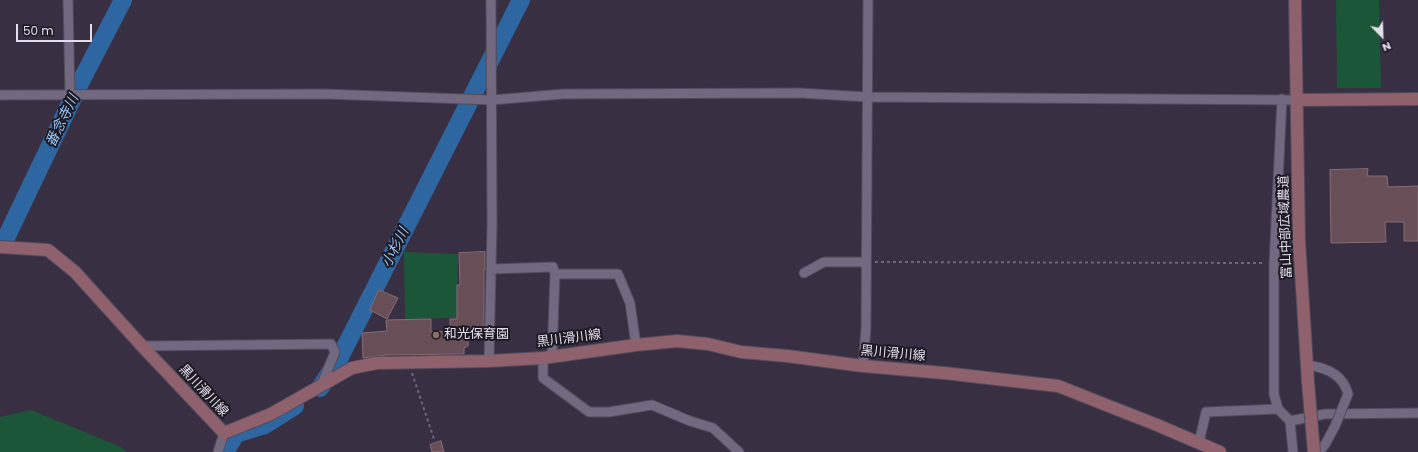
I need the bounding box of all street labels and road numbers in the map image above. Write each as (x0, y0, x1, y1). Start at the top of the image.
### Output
street label: 富山中部広域農道 (1276, 175, 1296, 279)
street label: 黒川滑川線 (536, 327, 602, 351)
street label: 黒川滑川線 (860, 343, 926, 365)
street label: 黒川滑川線 (175, 362, 231, 420)

